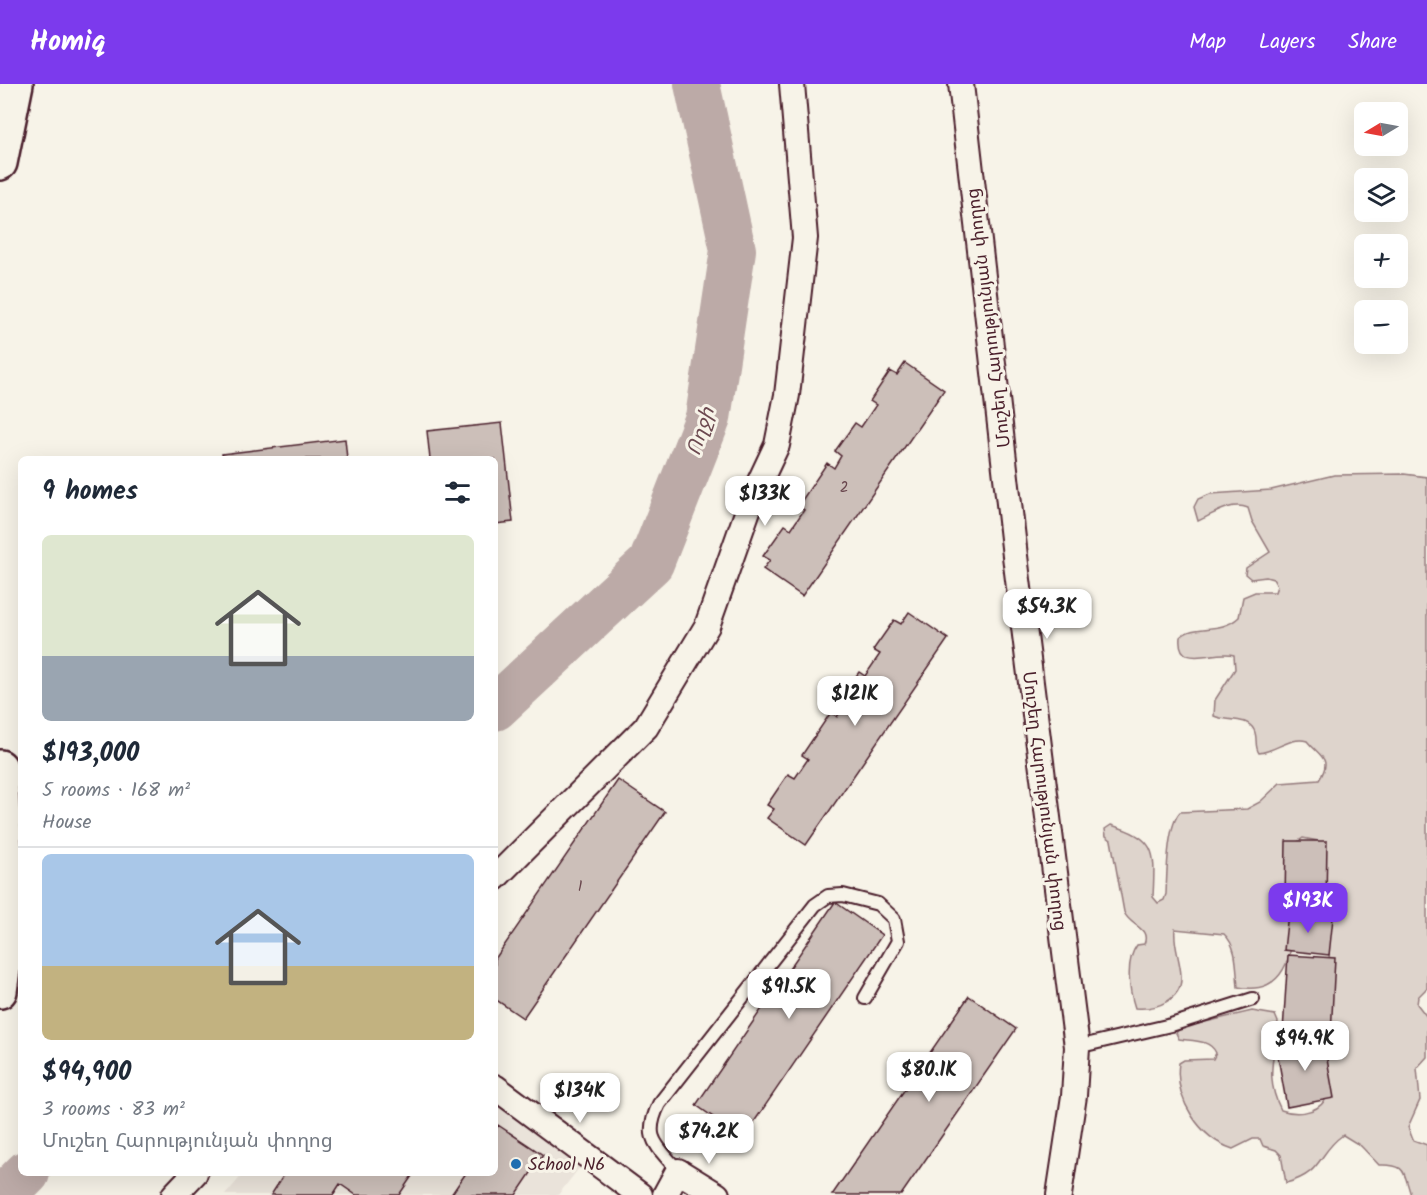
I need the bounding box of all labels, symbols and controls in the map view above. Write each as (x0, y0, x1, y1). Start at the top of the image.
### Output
text: Homiq (30, 20, 106, 65)
text: Map (1189, 26, 1226, 59)
text: Layers (1259, 26, 1315, 59)
text: Share (1348, 26, 1397, 59)
north arrow (1354, 102, 1408, 156)
map controls (1354, 102, 1408, 354)
button: layers (1354, 168, 1408, 222)
street label: Մուշեղ Հարությունյան փողոց (959, 186, 1020, 449)
button: + (1354, 234, 1408, 288)
button: − (1354, 300, 1408, 354)
water label: Ողջի (679, 402, 725, 460)
text: 9 homes (42, 471, 138, 513)
icon: filters (441, 476, 474, 509)
pin: $133K (723, 476, 807, 527)
house number: 2 (840, 476, 848, 500)
text: $133K (739, 479, 791, 511)
icon: home (204, 574, 312, 682)
pin: $54.3K (998, 589, 1096, 640)
text: $54.3K (1017, 592, 1077, 624)
street label: Մուշեղ Հարությունյան փողոց (1013, 670, 1074, 933)
pin: $121K (813, 676, 897, 727)
text: $121K (831, 679, 879, 711)
text: $193,000 (42, 733, 139, 775)
text: 5 rooms · 168 m² (42, 775, 190, 807)
text: House (42, 807, 92, 839)
house number: 1 (578, 875, 583, 899)
pin: $193K (1266, 883, 1350, 934)
text: $193K (1283, 886, 1333, 918)
icon: home (204, 893, 312, 1001)
pin: $91.5K (740, 969, 838, 1020)
text: $91.5K (762, 972, 816, 1004)
pin: $94.9K (1256, 1021, 1354, 1072)
text: $94.9K (1275, 1024, 1335, 1056)
text: $94,900 (42, 1052, 131, 1094)
pin: $80.1K (880, 1052, 978, 1103)
text: $80.1K (901, 1055, 957, 1087)
pin: $134K (538, 1073, 622, 1124)
text: $134K (554, 1076, 606, 1108)
text: 3 rooms · 83 m² (42, 1094, 185, 1126)
pin: $74.2K (660, 1114, 758, 1165)
text: $74.2K (679, 1117, 739, 1149)
text: Մուշեղ Հարությունյան փողոց (42, 1126, 333, 1158)
place label: School N6 (528, 1151, 605, 1180)
marker: School N6 (509, 1157, 523, 1171)

